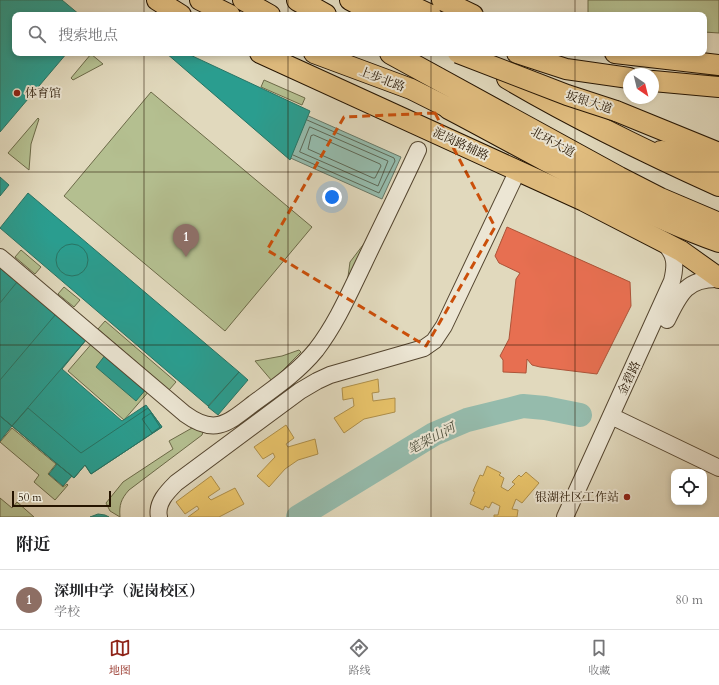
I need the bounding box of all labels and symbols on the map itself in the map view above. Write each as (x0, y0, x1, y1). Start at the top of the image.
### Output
street label: 上步北路 (357, 63, 407, 95)
north arrow (623, 68, 659, 104)
place label: 体育馆 (25, 85, 61, 101)
street label: 坂银大道 (564, 87, 614, 117)
marker: 体育馆 (12, 88, 22, 98)
street label: 北环大道 (528, 123, 578, 161)
street label: 泥岗路辅路 (430, 124, 492, 164)
your location (322, 187, 342, 207)
pin: 1 (173, 224, 199, 257)
street label: 金碧路 (614, 358, 644, 398)
water label: 笔架山河 (404, 418, 460, 459)
scale bar (12, 489, 111, 508)
place label: 银湖社区工作站 (535, 489, 619, 505)
marker: 银湖社区工作站 (622, 492, 632, 502)

